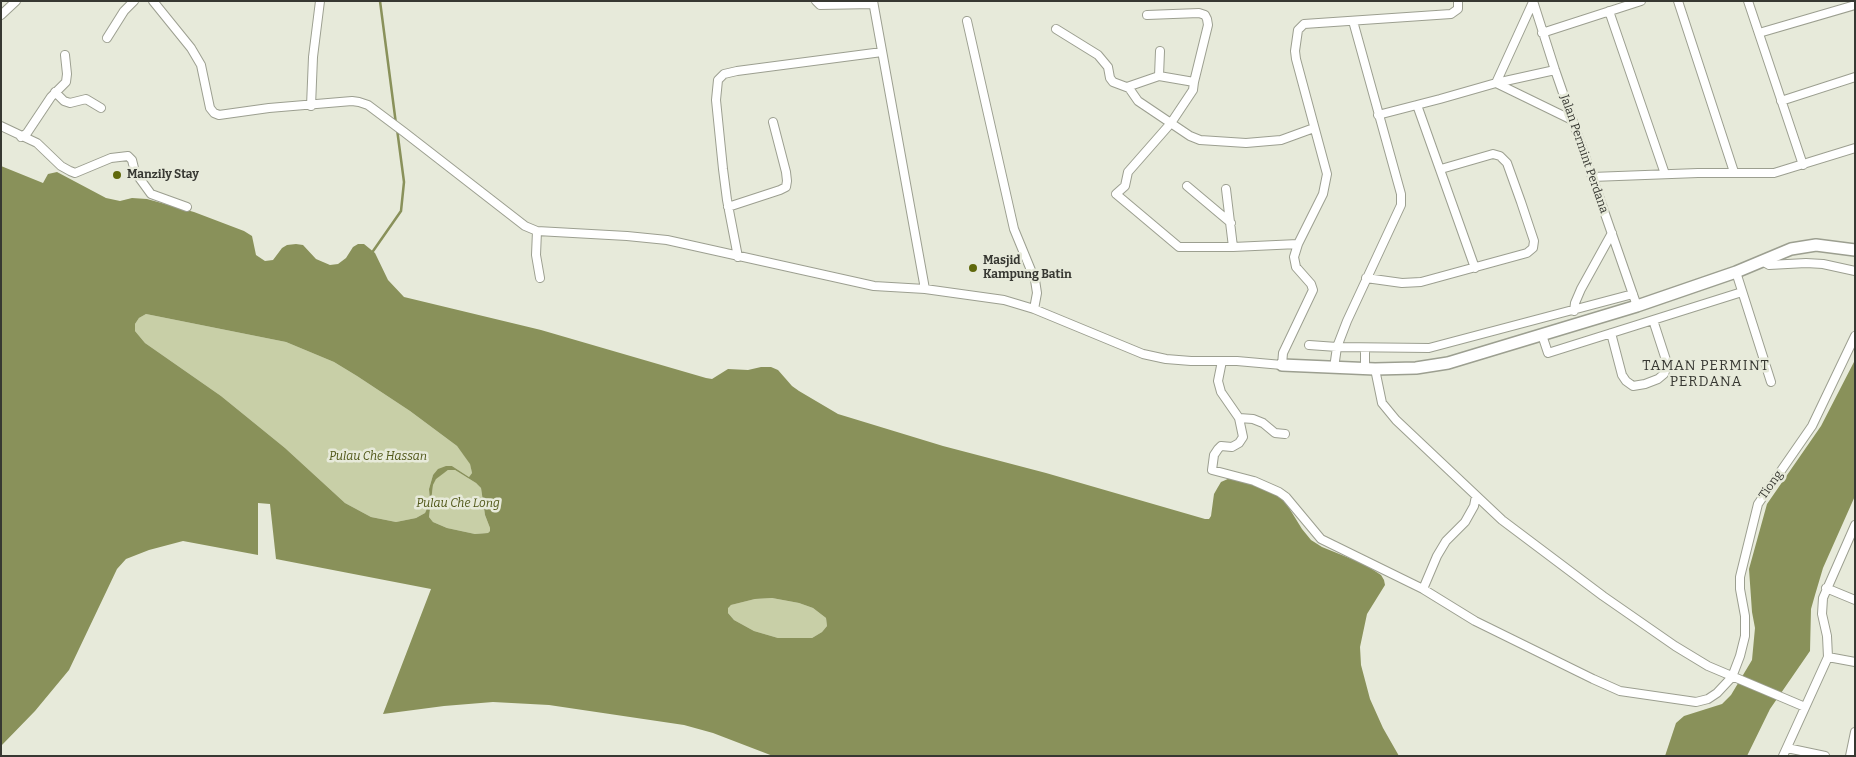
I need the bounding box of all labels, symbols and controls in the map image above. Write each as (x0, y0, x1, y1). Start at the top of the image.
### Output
street label: Jalan Permint Perdana (1557, 93, 1611, 215)
place label: Manzily Stay (127, 168, 199, 182)
marker: Manzily Stay (111, 169, 123, 181)
place label: Masjid Kampung Batin (983, 254, 1072, 282)
marker: Masjid Kampung Batin (967, 262, 979, 274)
district label: TAMAN PERMINT PERDANA (1641, 358, 1771, 391)
park label: Pulau Che Hassan (329, 450, 427, 464)
street label: Tiong (1756, 468, 1786, 502)
park label: Pulau Che Long (416, 497, 500, 511)

